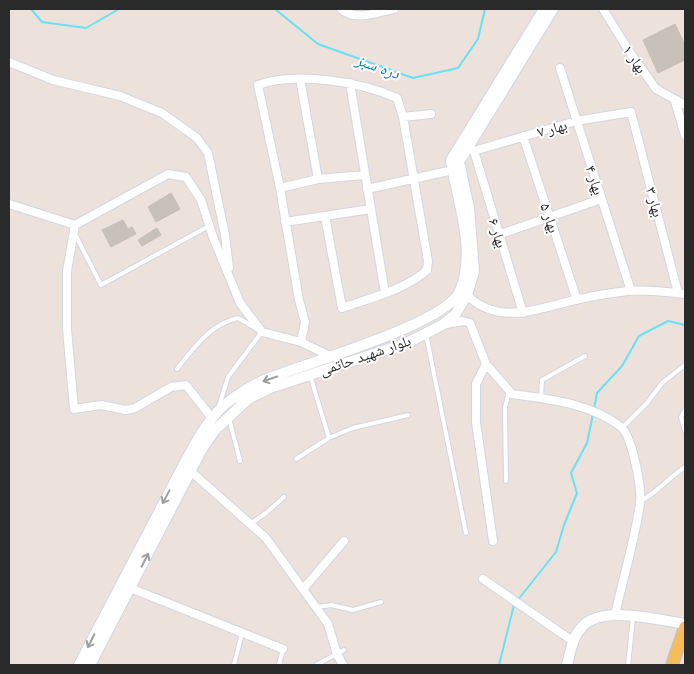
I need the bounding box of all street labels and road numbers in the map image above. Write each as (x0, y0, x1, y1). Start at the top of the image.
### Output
street label: بهار ۱ (619, 41, 651, 77)
street label: بهار ۷ (535, 115, 569, 141)
street label: بهار ۴ (582, 163, 608, 197)
street label: بهار ۳ (642, 185, 668, 219)
street label: بهار ۵ (536, 201, 564, 235)
street label: بهار ۶ (485, 216, 511, 250)
street label: بلوار شهید حاتمی (317, 331, 413, 380)

